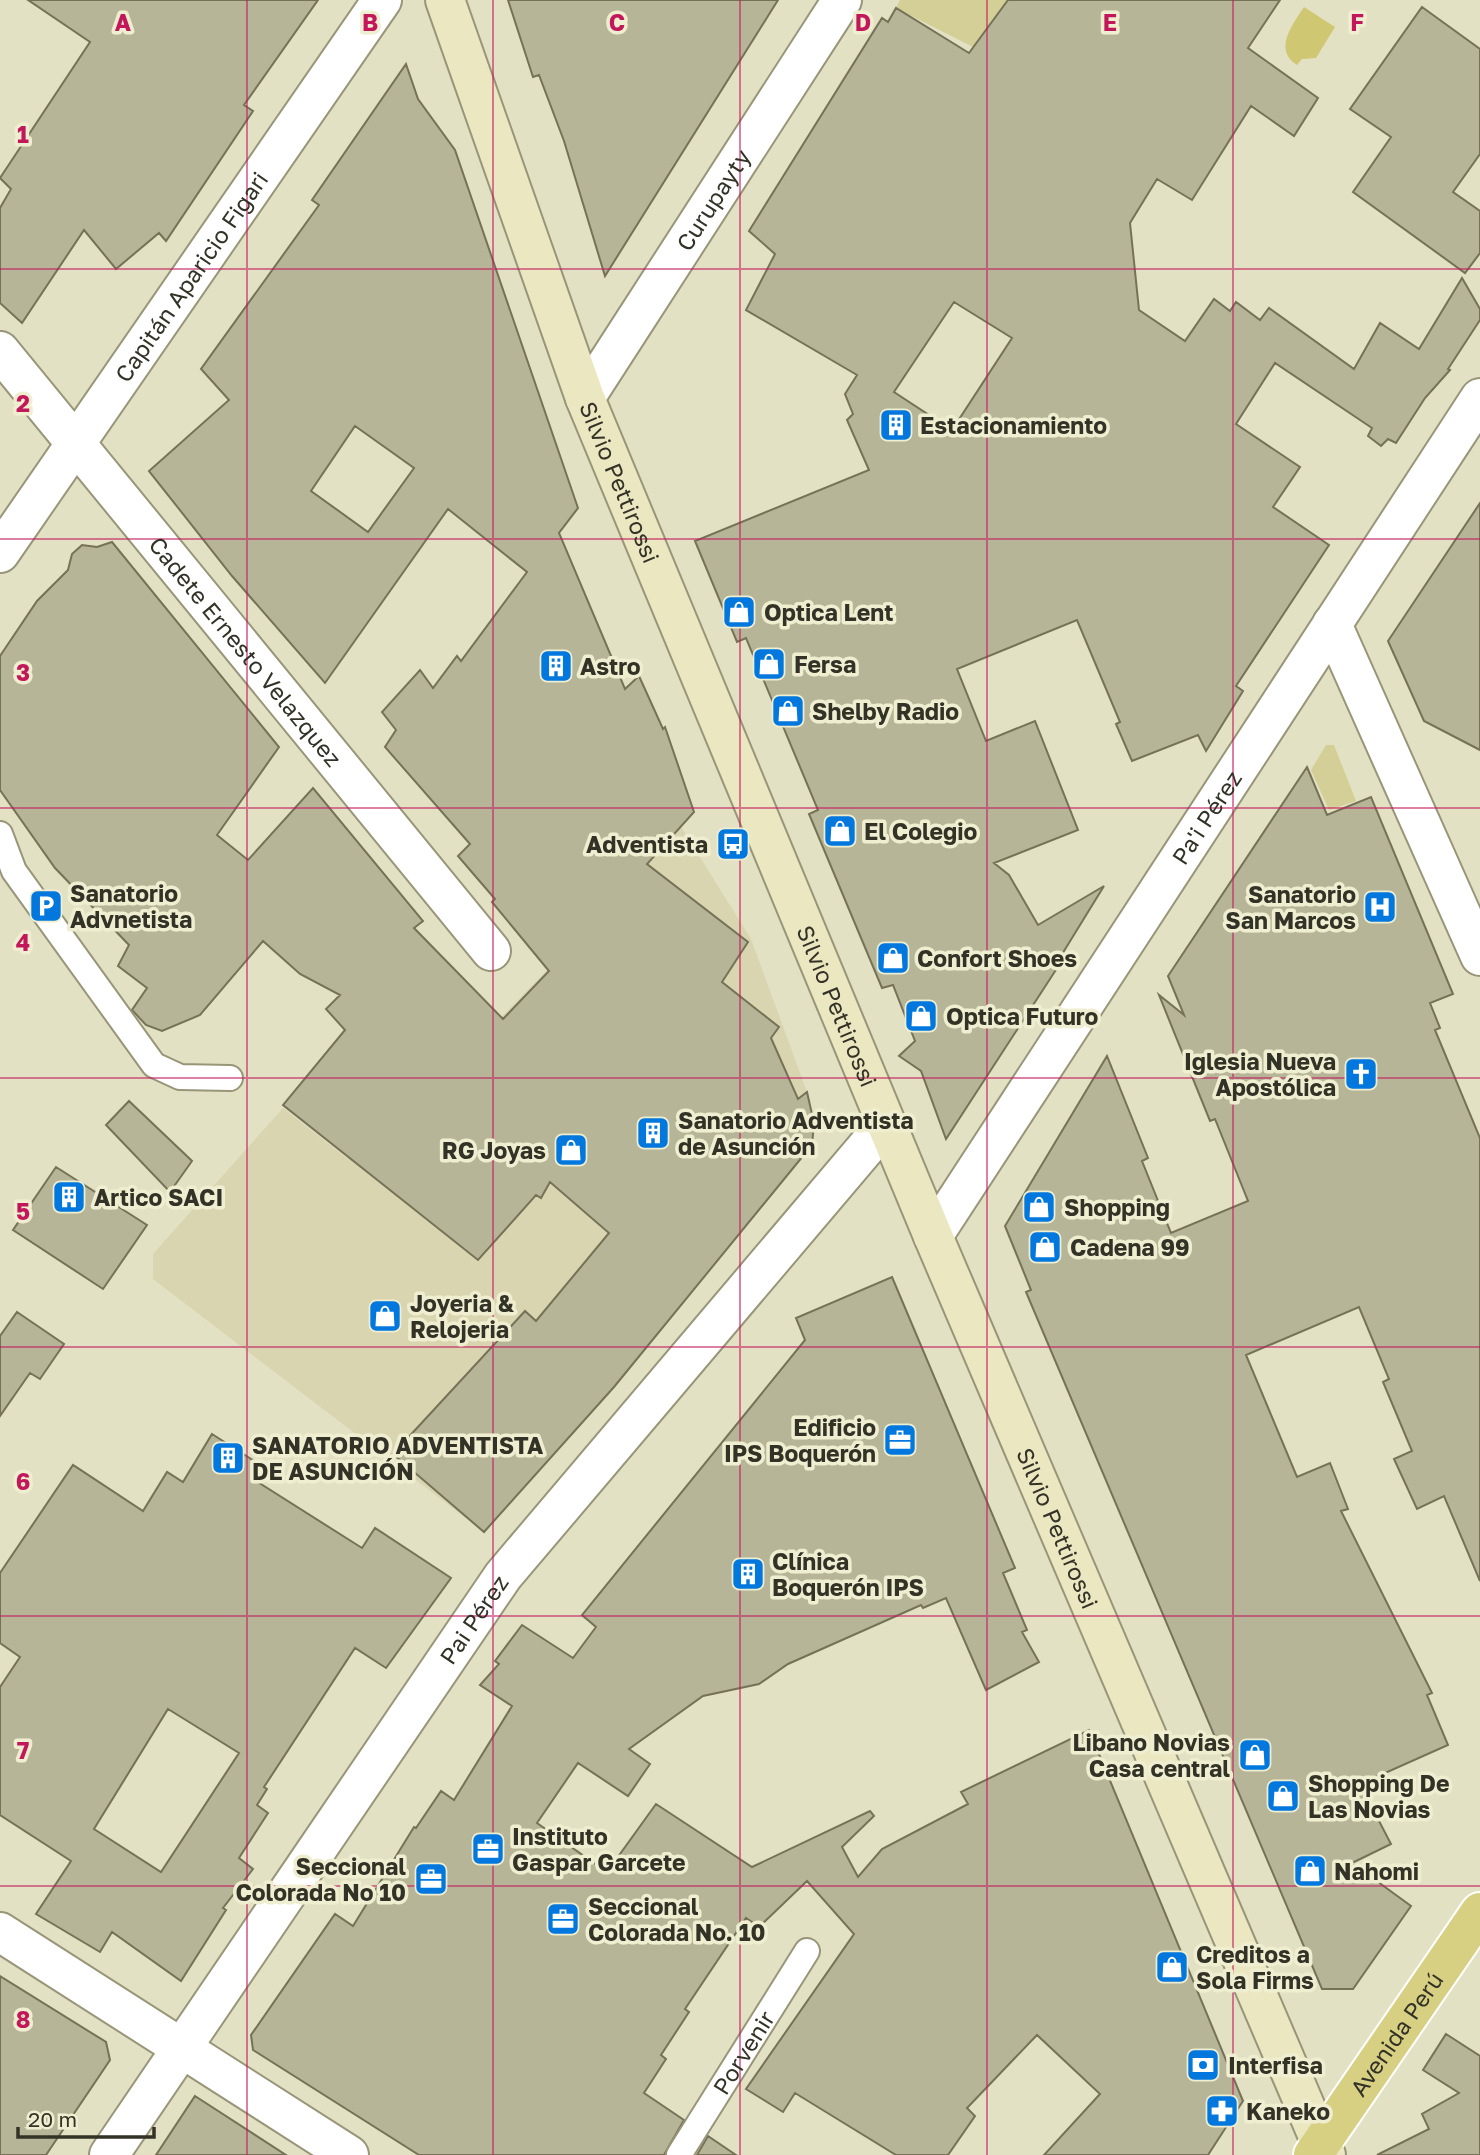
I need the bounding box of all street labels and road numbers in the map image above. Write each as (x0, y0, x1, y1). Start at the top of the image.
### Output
street label: Curupayty (670, 144, 756, 256)
street label: Capitán Aparicio Figari (109, 166, 273, 387)
street label: Silvio Pettirossi (574, 397, 666, 567)
street label: Cadete Ernesto Velazquez (144, 531, 348, 772)
street label: Pa'i Pérez (1165, 765, 1247, 870)
street label: Silvio Pettirossi (791, 921, 883, 1091)
street label: Silvio Pettirossi (1011, 1443, 1105, 1613)
street label: Pai Pérez (433, 1569, 514, 1669)
street label: Avenida Perú (1344, 1967, 1449, 2101)
street label: Porvenir (707, 2005, 780, 2100)

